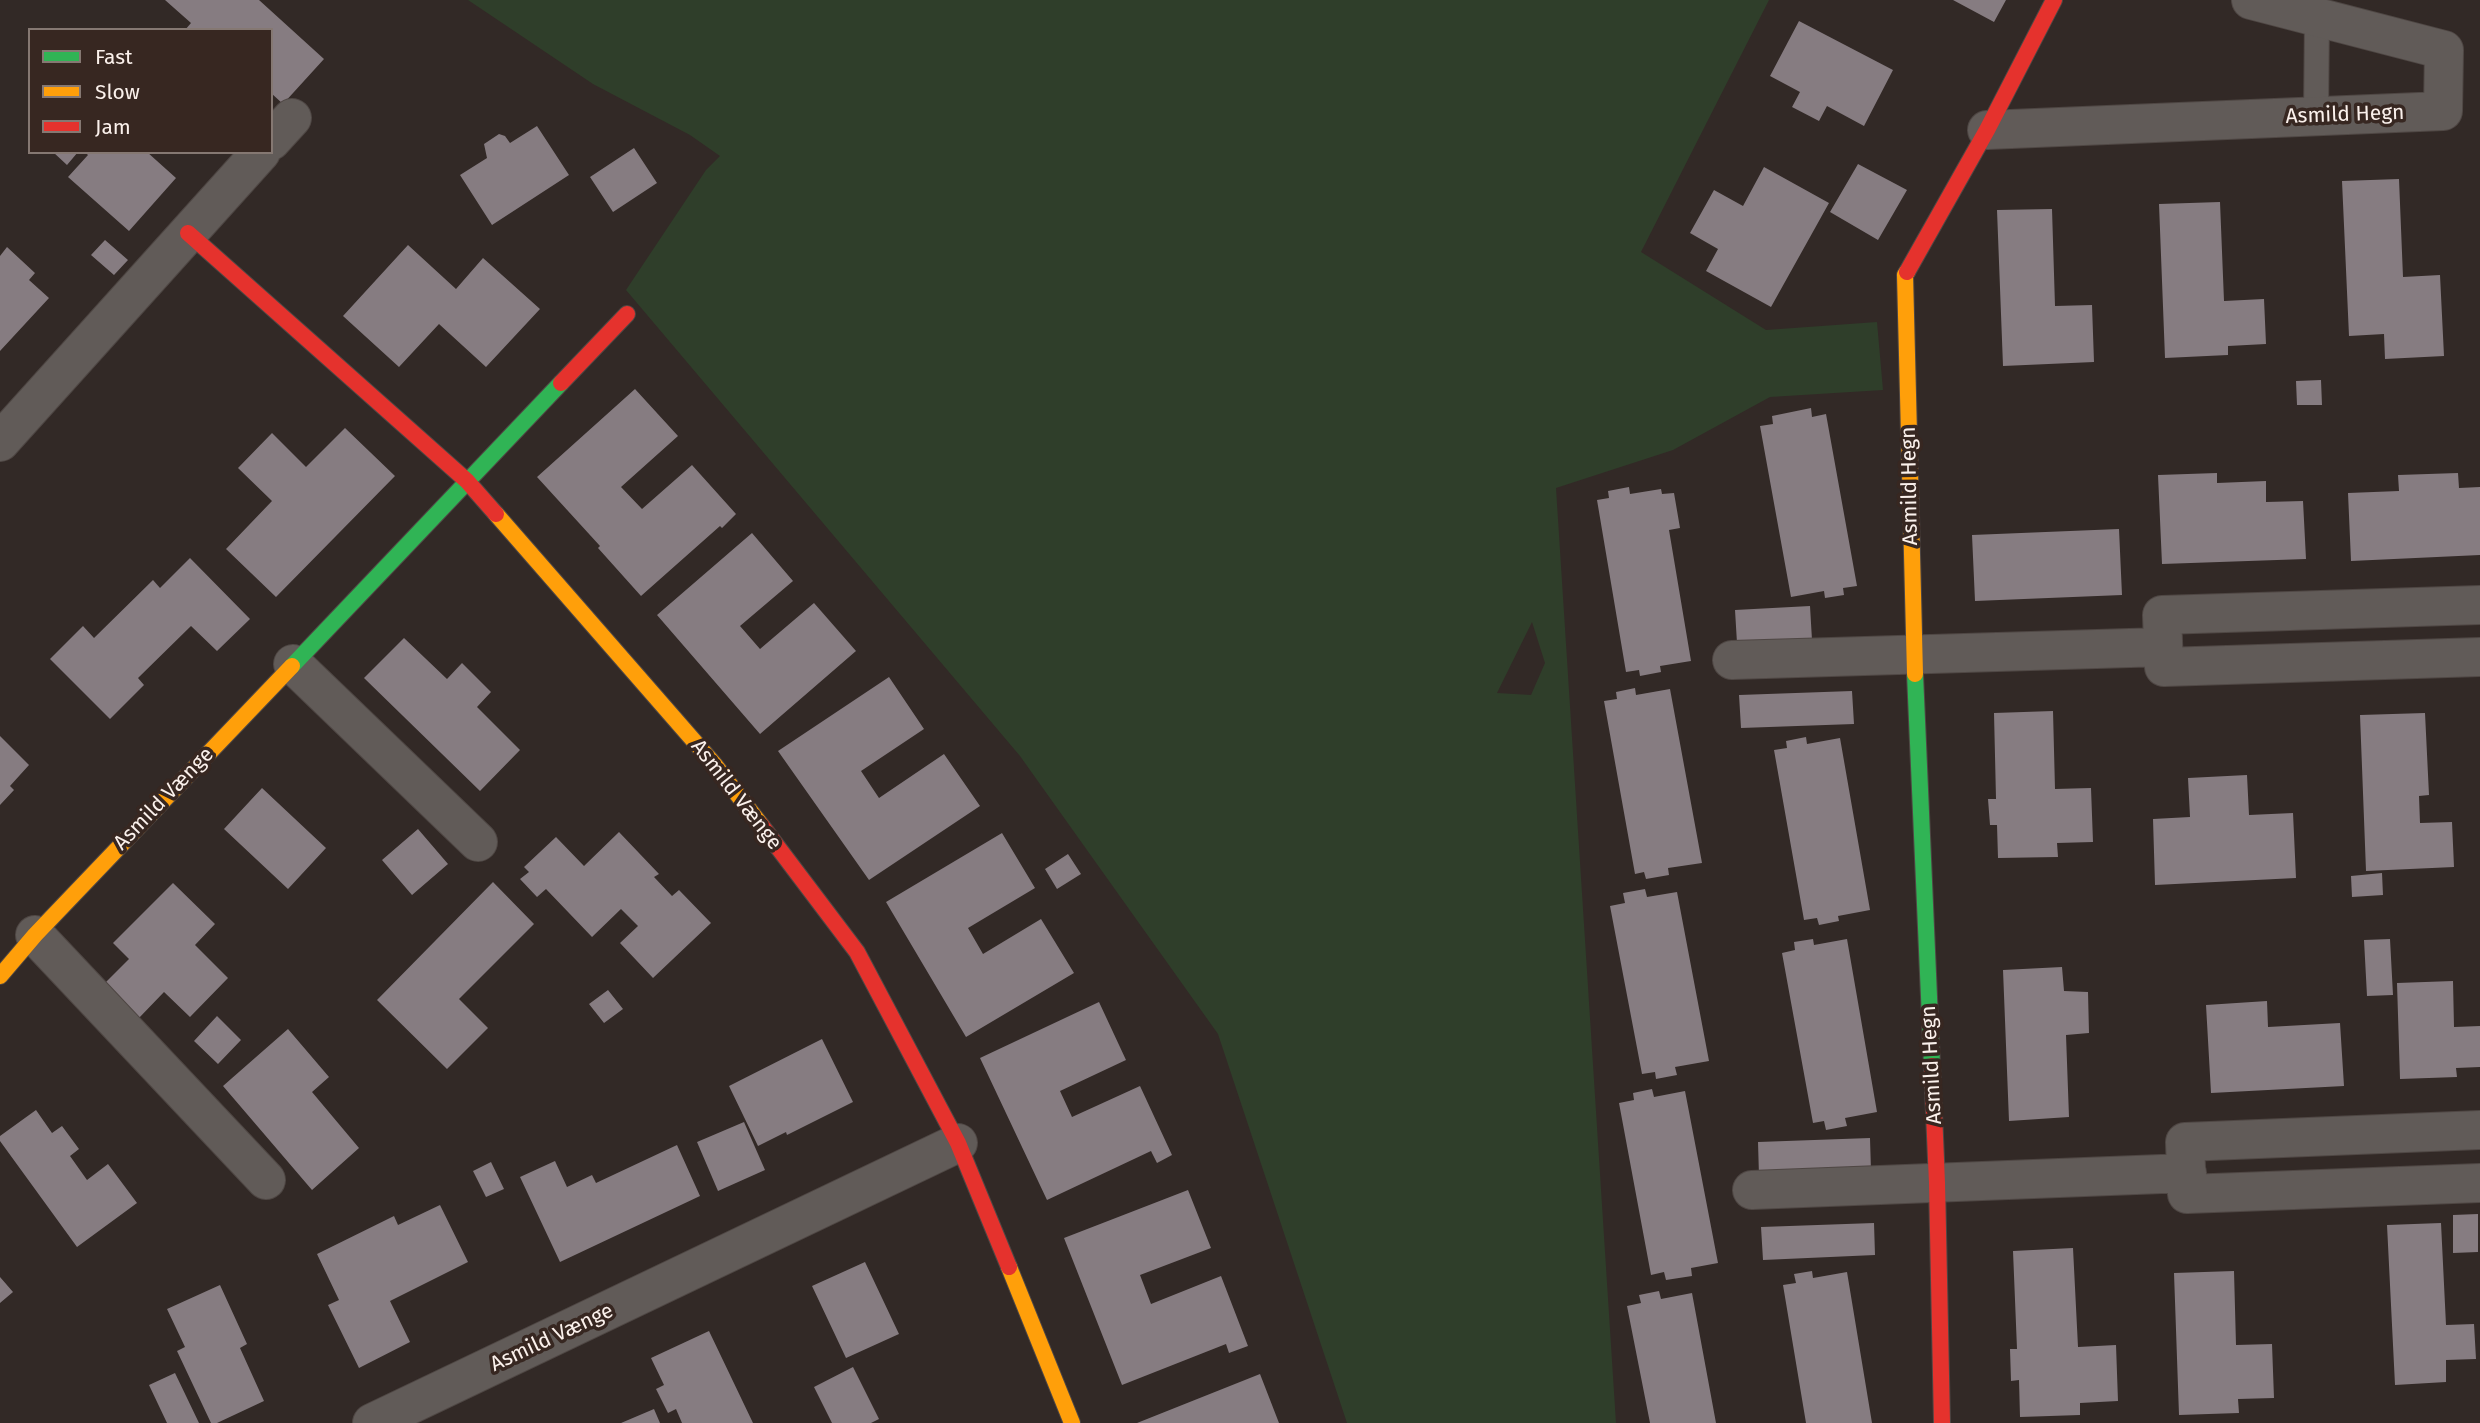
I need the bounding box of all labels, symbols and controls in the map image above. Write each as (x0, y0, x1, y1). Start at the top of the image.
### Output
legend (28, 28, 273, 154)
text: Fast (95, 44, 133, 70)
text: Slow (95, 79, 140, 105)
street label: Asmild Hegn (2285, 100, 2405, 130)
text: Jam (95, 114, 131, 140)
street label: Asmild Hegn (1896, 426, 1924, 546)
street label: Asmild Vænge (685, 735, 787, 855)
street label: Asmild Vænge (109, 742, 219, 856)
street label: Asmild Hegn (1916, 1005, 1948, 1125)
street label: Asmild Vænge (486, 1298, 618, 1378)

